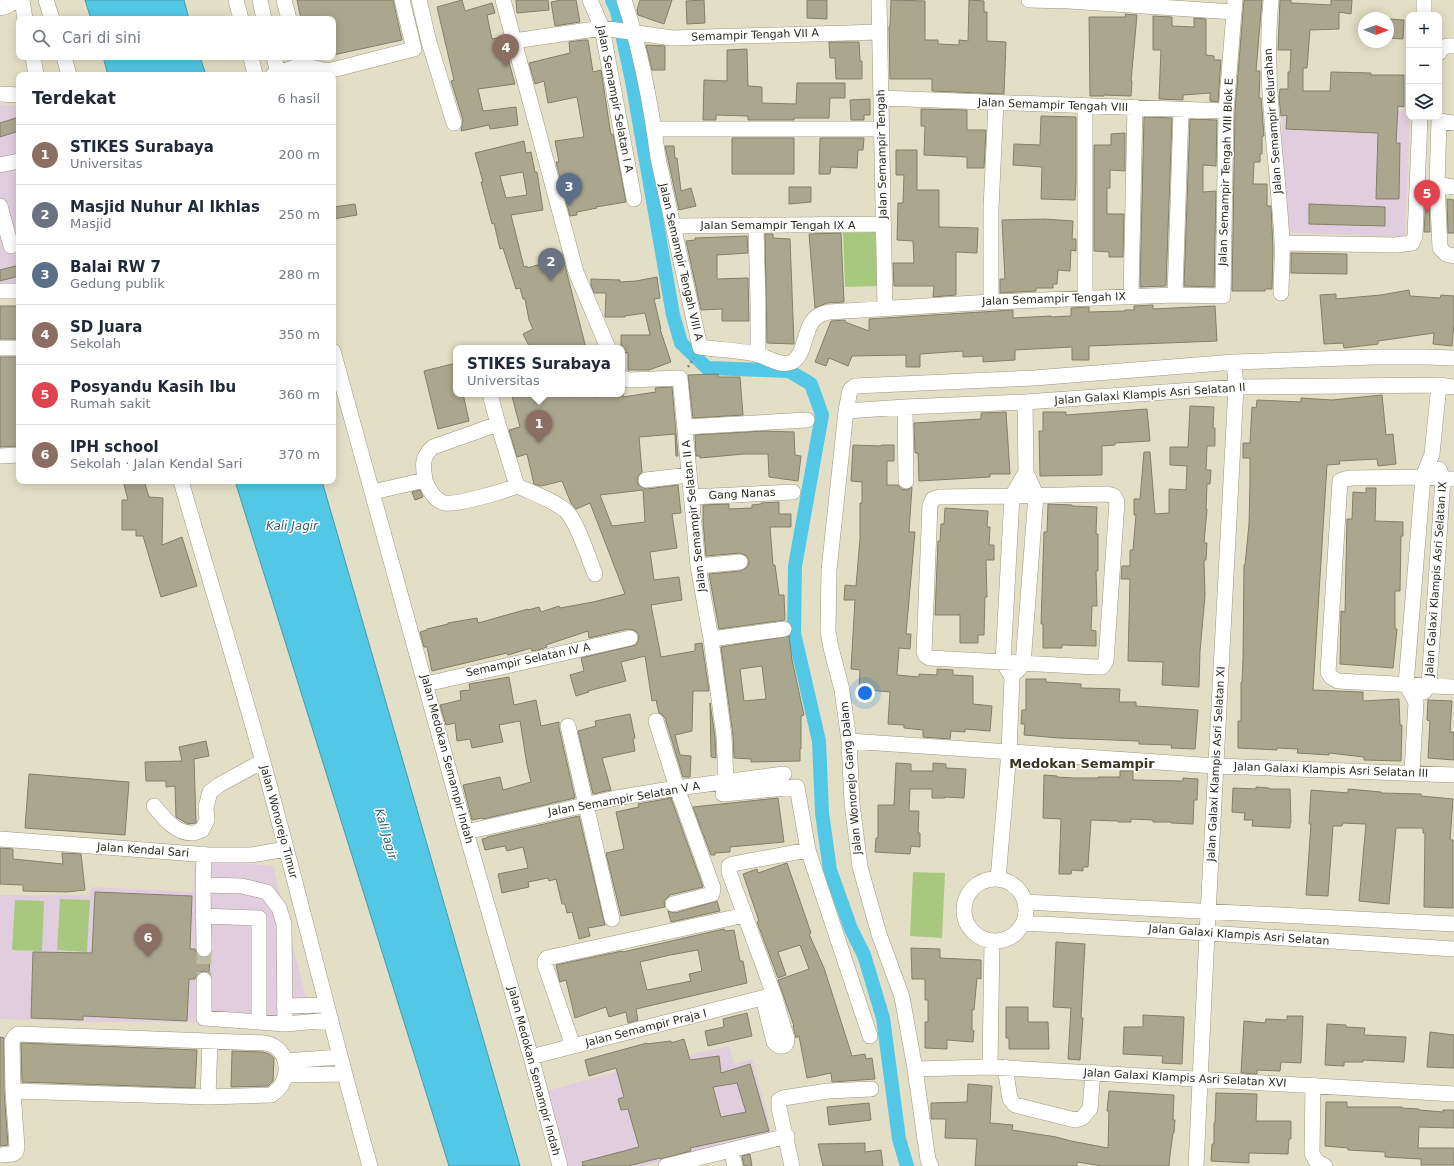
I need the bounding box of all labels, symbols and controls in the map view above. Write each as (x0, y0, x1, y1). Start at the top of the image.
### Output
north arrow (1358, 12, 1394, 48)
map controls (1406, 12, 1442, 120)
button: + (1406, 12, 1442, 48)
search box (16, 16, 336, 60)
street label: Jalan Semampir Selatan I A (594, 23, 636, 174)
street label: Semampir Tengah VII A (691, 26, 820, 44)
icon: search (30, 27, 52, 49)
text: Cari di sini (62, 29, 141, 47)
pin: 4 (493, 34, 519, 67)
street label: Jalan Semampir Kelurahan (1261, 48, 1285, 195)
button: − (1406, 48, 1442, 84)
street label: Jalan Semampir Tengah VIII Blok E (1216, 78, 1236, 267)
button: layers (1406, 84, 1442, 120)
text: Terdekat (32, 88, 116, 108)
street label: Jalan Semampir Tengah (874, 89, 890, 220)
text: 6 hasil (277, 91, 320, 106)
street label: Jalan Semampir Tengah VIII (977, 96, 1128, 114)
text: STIKES Surabaya (70, 138, 214, 156)
text: 1 (40, 147, 50, 162)
text: 200 m (278, 147, 320, 162)
text: Universitas (70, 156, 143, 171)
pin: 3 (556, 173, 582, 206)
pin: 5 (1414, 180, 1440, 213)
street label: Jalan Semampir Tengah VIII A (656, 181, 706, 342)
text: Masjid Nuhur Al Ikhlas (70, 198, 260, 216)
text: 2 (40, 207, 50, 222)
text: 250 m (278, 207, 320, 222)
text: Masjid (70, 216, 111, 231)
street label: Jalan Semampir Tengah IX A (700, 219, 856, 232)
pin: 2 (538, 248, 564, 281)
text: Balai RW 7 (70, 258, 161, 276)
text: 3 (40, 267, 50, 282)
text: 280 m (278, 267, 320, 282)
text: Gedung publik (70, 276, 165, 291)
street label: Jalan Semampir Tengah IX (981, 290, 1127, 308)
text: SD Juara (70, 318, 142, 336)
text: 4 (40, 327, 50, 342)
text: 350 m (278, 327, 320, 342)
text: Sekolah (70, 336, 121, 351)
popup (453, 345, 625, 397)
text: STIKES Surabaya (467, 355, 611, 373)
text: Universitas (467, 373, 540, 388)
text: Posyandu Kasih Ibu (70, 378, 236, 396)
street label: Jalan Galaxi Klampis Asri Selatan II (1053, 381, 1246, 407)
text: 5 (40, 387, 50, 402)
text: 360 m (278, 387, 320, 402)
text: Rumah sakit (70, 396, 151, 411)
pin: 1 (526, 410, 552, 443)
text: IPH school (70, 438, 159, 456)
street label: Jalan Semampir Selatan II A (679, 439, 709, 594)
text: 6 (40, 447, 50, 462)
text: 370 m (278, 447, 320, 462)
text: Sekolah · Jalan Kendal Sari (70, 456, 243, 471)
street label: Jalan Galaxi Klampis Asri Selatan IX (1423, 481, 1449, 678)
street label: Gang Nanas (708, 486, 776, 502)
water label: Kali Jagir (266, 519, 319, 533)
street label: Semampir Selatan IV A (465, 640, 592, 680)
street label: Jalan Galaxi Klampis Asri Selatan XI (1204, 666, 1228, 863)
street label: Jalan Medokan Semampir Indah (418, 672, 476, 845)
your location (855, 683, 875, 703)
street label: Jalan Wonorejo Gang Dalam (838, 701, 864, 856)
district label: Medokan Semampir (1009, 756, 1155, 771)
street label: Jalan Galaxi Klampis Asri Selatan III (1233, 760, 1428, 780)
street label: Jalan Wonorejo Timur (257, 763, 301, 881)
street label: Jalan Semampir Selatan V A (546, 779, 701, 819)
water label: Kali Jagir (372, 807, 400, 862)
street label: Jalan Kendal Sari (96, 840, 189, 860)
street label: Jalan Galaxi Klampis Asri Selatan (1147, 922, 1330, 948)
pin: 6 (135, 924, 161, 957)
street label: Jalan Medokan Semampir Indah (505, 984, 563, 1157)
street label: Jalan Semampir Praja I (583, 1007, 708, 1050)
street label: Jalan Galaxi Klampis Asri Selatan XVI (1082, 1066, 1287, 1090)

